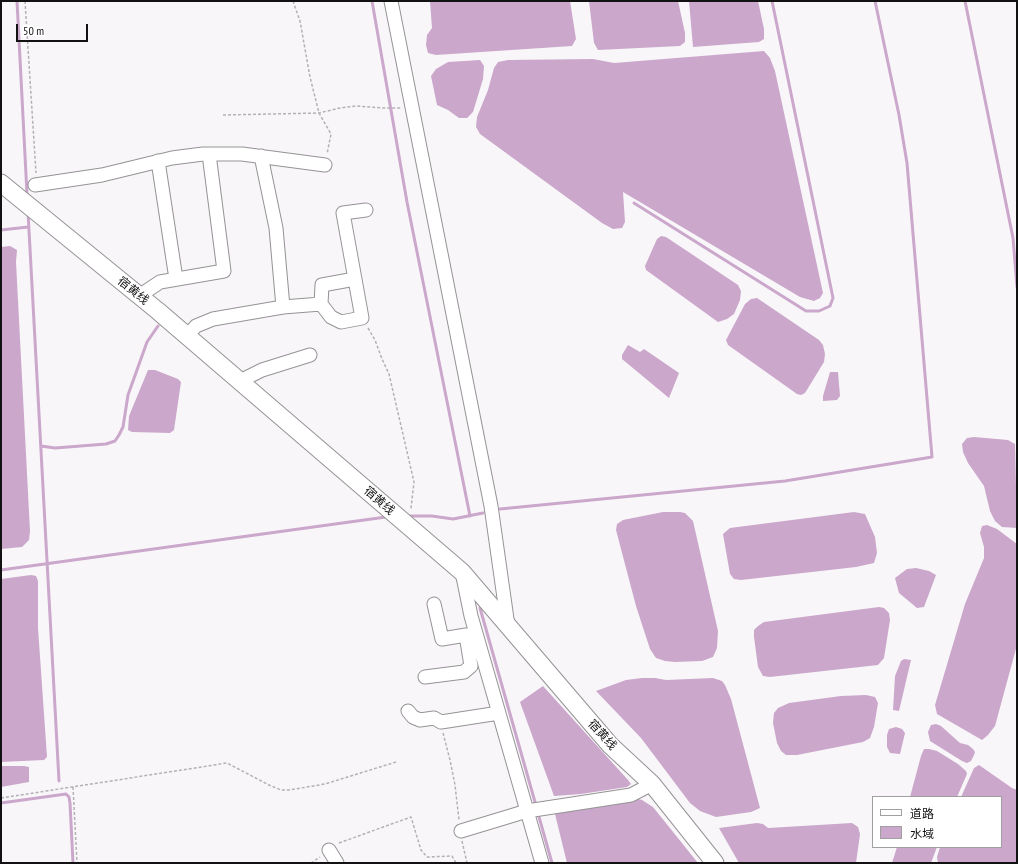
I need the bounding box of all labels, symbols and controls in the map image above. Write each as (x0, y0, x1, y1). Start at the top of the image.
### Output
scale bar (18, 16, 90, 42)
text: 50 m (23, 23, 44, 38)
street label: 宿黄线 (114, 274, 152, 308)
street label: 宿黄线 (361, 484, 397, 518)
street label: 宿黄线 (585, 717, 619, 753)
legend (872, 796, 1002, 848)
text: 道路 (910, 806, 934, 821)
text: 水域 (910, 826, 934, 841)

